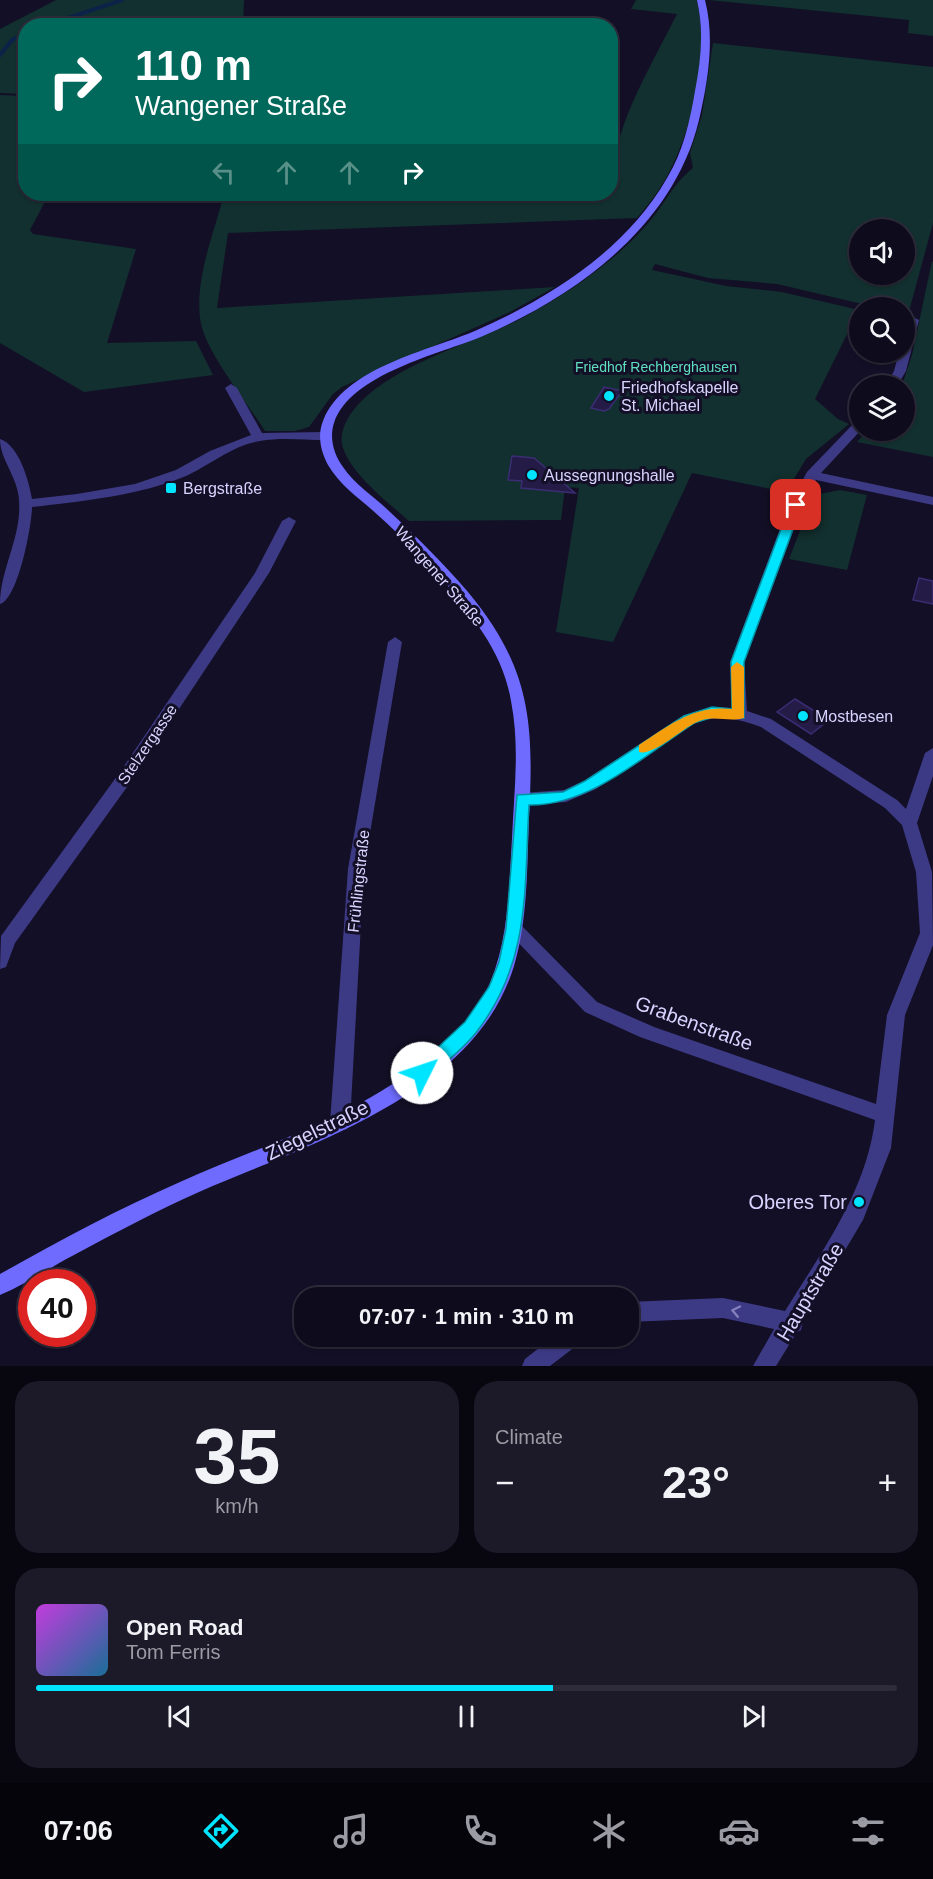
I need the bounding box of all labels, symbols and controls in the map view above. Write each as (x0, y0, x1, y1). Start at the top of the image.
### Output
icon: right (36, 42, 114, 120)
text: 110 m (135, 42, 252, 89)
text: Wangener Straße (135, 91, 347, 121)
icon: left (207, 156, 240, 189)
icon: ahead (270, 156, 303, 189)
icon: ahead (333, 156, 366, 189)
icon: right (396, 156, 429, 189)
map controls (849, 219, 915, 441)
button: sound (849, 219, 915, 285)
button: search (849, 297, 915, 363)
park label: Friedhof Rechberghausen (575, 359, 737, 375)
button: layers (849, 375, 915, 441)
place label: Friedhofskapelle St. Michael (621, 379, 739, 414)
marker: Friedhofskapelle St. Michael (602, 389, 616, 403)
place label: Aussegnungshalle (544, 467, 675, 484)
marker: Aussegnungshalle (525, 468, 539, 482)
pin (770, 479, 821, 530)
place label: Bergstraße (183, 480, 262, 497)
marker: Bergstraße (164, 481, 178, 495)
icon: arrive (779, 488, 812, 521)
street label: Wangener Straße (392, 523, 487, 629)
street label: Stelzergasse (115, 701, 180, 787)
place label: Mostbesen (815, 708, 893, 725)
marker: Mostbesen (796, 709, 810, 723)
street label: Frühlingstraße (345, 829, 372, 933)
street label: Grabenstraße (632, 992, 756, 1054)
position arrow (390, 1041, 454, 1105)
street label: Ziegelstraße (262, 1096, 372, 1164)
place label: Oberes Tor (748, 1191, 847, 1213)
marker: Oberes Tor (852, 1195, 866, 1209)
street label: Hauptstraße (772, 1239, 848, 1345)
speed limit sign: 40 (18, 1269, 96, 1347)
text: 07:07 · 1 min · 310 m (359, 1304, 574, 1329)
one-way arrow (731, 1305, 741, 1318)
text: 35 (194, 1412, 280, 1500)
text: Climate (495, 1426, 563, 1448)
text: 23° (662, 1457, 730, 1508)
text: − (495, 1464, 514, 1501)
text: + (878, 1464, 897, 1501)
text: km/h (215, 1495, 259, 1517)
text: Open Road (126, 1615, 243, 1640)
text: Tom Ferris (126, 1641, 220, 1663)
icon: previous (163, 1700, 196, 1733)
icon: pause (450, 1700, 483, 1733)
icon: next (737, 1700, 770, 1733)
icon: directions (200, 1810, 242, 1852)
icon: music (330, 1810, 372, 1852)
icon: phone (459, 1810, 501, 1852)
icon: climate (588, 1810, 630, 1852)
icon: car (718, 1810, 760, 1852)
icon: filters (847, 1810, 889, 1852)
text: 07:06 (44, 1816, 113, 1846)

